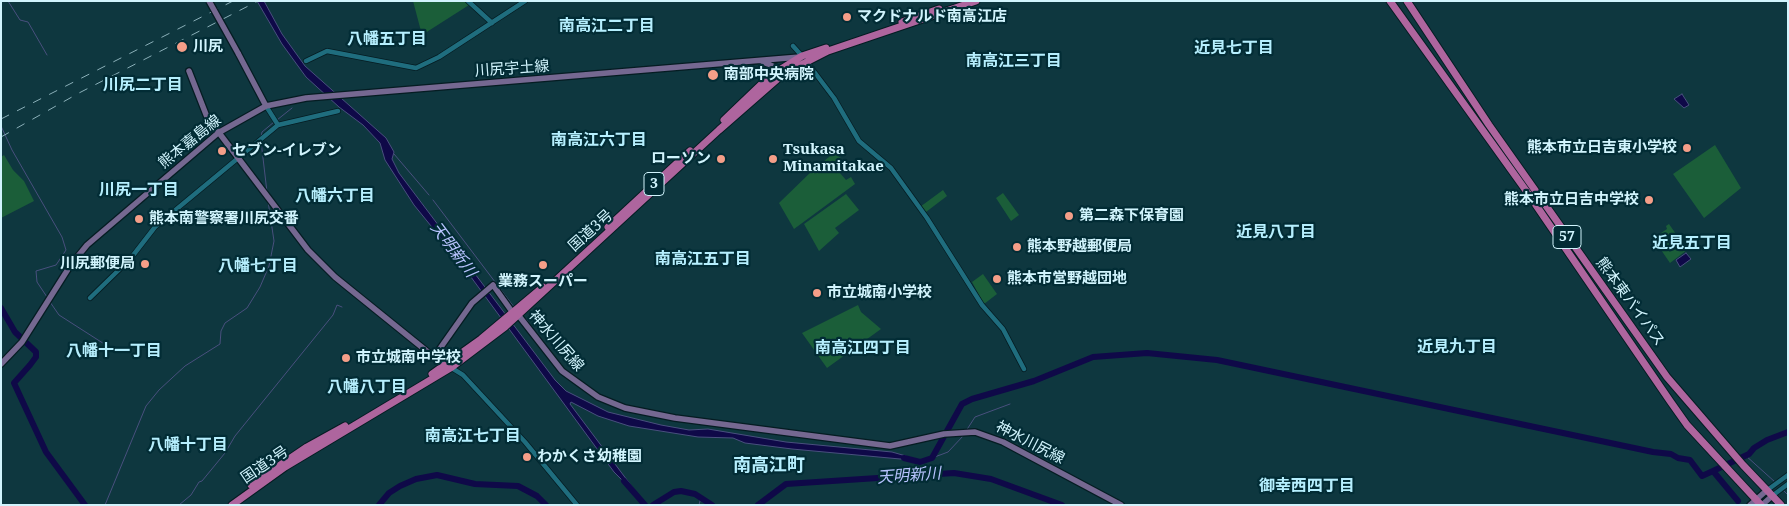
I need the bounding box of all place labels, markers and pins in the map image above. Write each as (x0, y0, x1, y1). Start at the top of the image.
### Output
place label: マクドナルド南高江店 (857, 8, 1007, 26)
marker: マクドナルド南高江店 (841, 11, 853, 23)
place label: 川尻 (193, 38, 223, 56)
marker: 川尻 (175, 40, 189, 54)
place label: 南部中央病院 (724, 66, 814, 84)
marker: 南部中央病院 (706, 68, 720, 82)
place label: 熊本市立日吉東小学校 (1527, 139, 1677, 157)
place label: Tsukasa Minamitakae (783, 141, 884, 176)
place label: セブン-イレブン (232, 142, 342, 160)
marker: 熊本市立日吉東小学校 (1681, 142, 1693, 154)
marker: セブン-イレブン (216, 145, 228, 157)
place label: ローソン (651, 150, 711, 168)
marker: ローソン (715, 153, 727, 165)
marker: Tsukasa Minamitakae (767, 153, 779, 165)
place label: 熊本市立日吉中学校 (1504, 191, 1639, 209)
marker: 熊本市立日吉中学校 (1643, 194, 1655, 206)
place label: 第二森下保育園 (1079, 207, 1184, 225)
place label: 熊本南警察署川尻交番 (149, 210, 299, 228)
marker: 第二森下保育園 (1063, 210, 1075, 222)
marker: 熊本南警察署川尻交番 (133, 213, 145, 225)
place label: 熊本野越郵便局 (1027, 238, 1132, 256)
marker: 熊本野越郵便局 (1011, 241, 1023, 253)
place label: 川尻郵便局 (60, 255, 135, 273)
marker: 川尻郵便局 (139, 258, 151, 270)
marker: 業務スーパー (537, 259, 549, 271)
place label: 熊本市営野越団地 (1007, 270, 1127, 288)
place label: 業務スーパー (498, 273, 588, 291)
marker: 熊本市営野越団地 (991, 273, 1003, 285)
place label: 市立城南小学校 (827, 284, 932, 302)
marker: 市立城南小学校 (811, 287, 823, 299)
place label: 市立城南中学校 (356, 349, 461, 367)
marker: 市立城南中学校 (340, 352, 352, 364)
place label: わかくさ幼稚園 (537, 448, 642, 466)
marker: わかくさ幼稚園 (521, 451, 533, 463)

